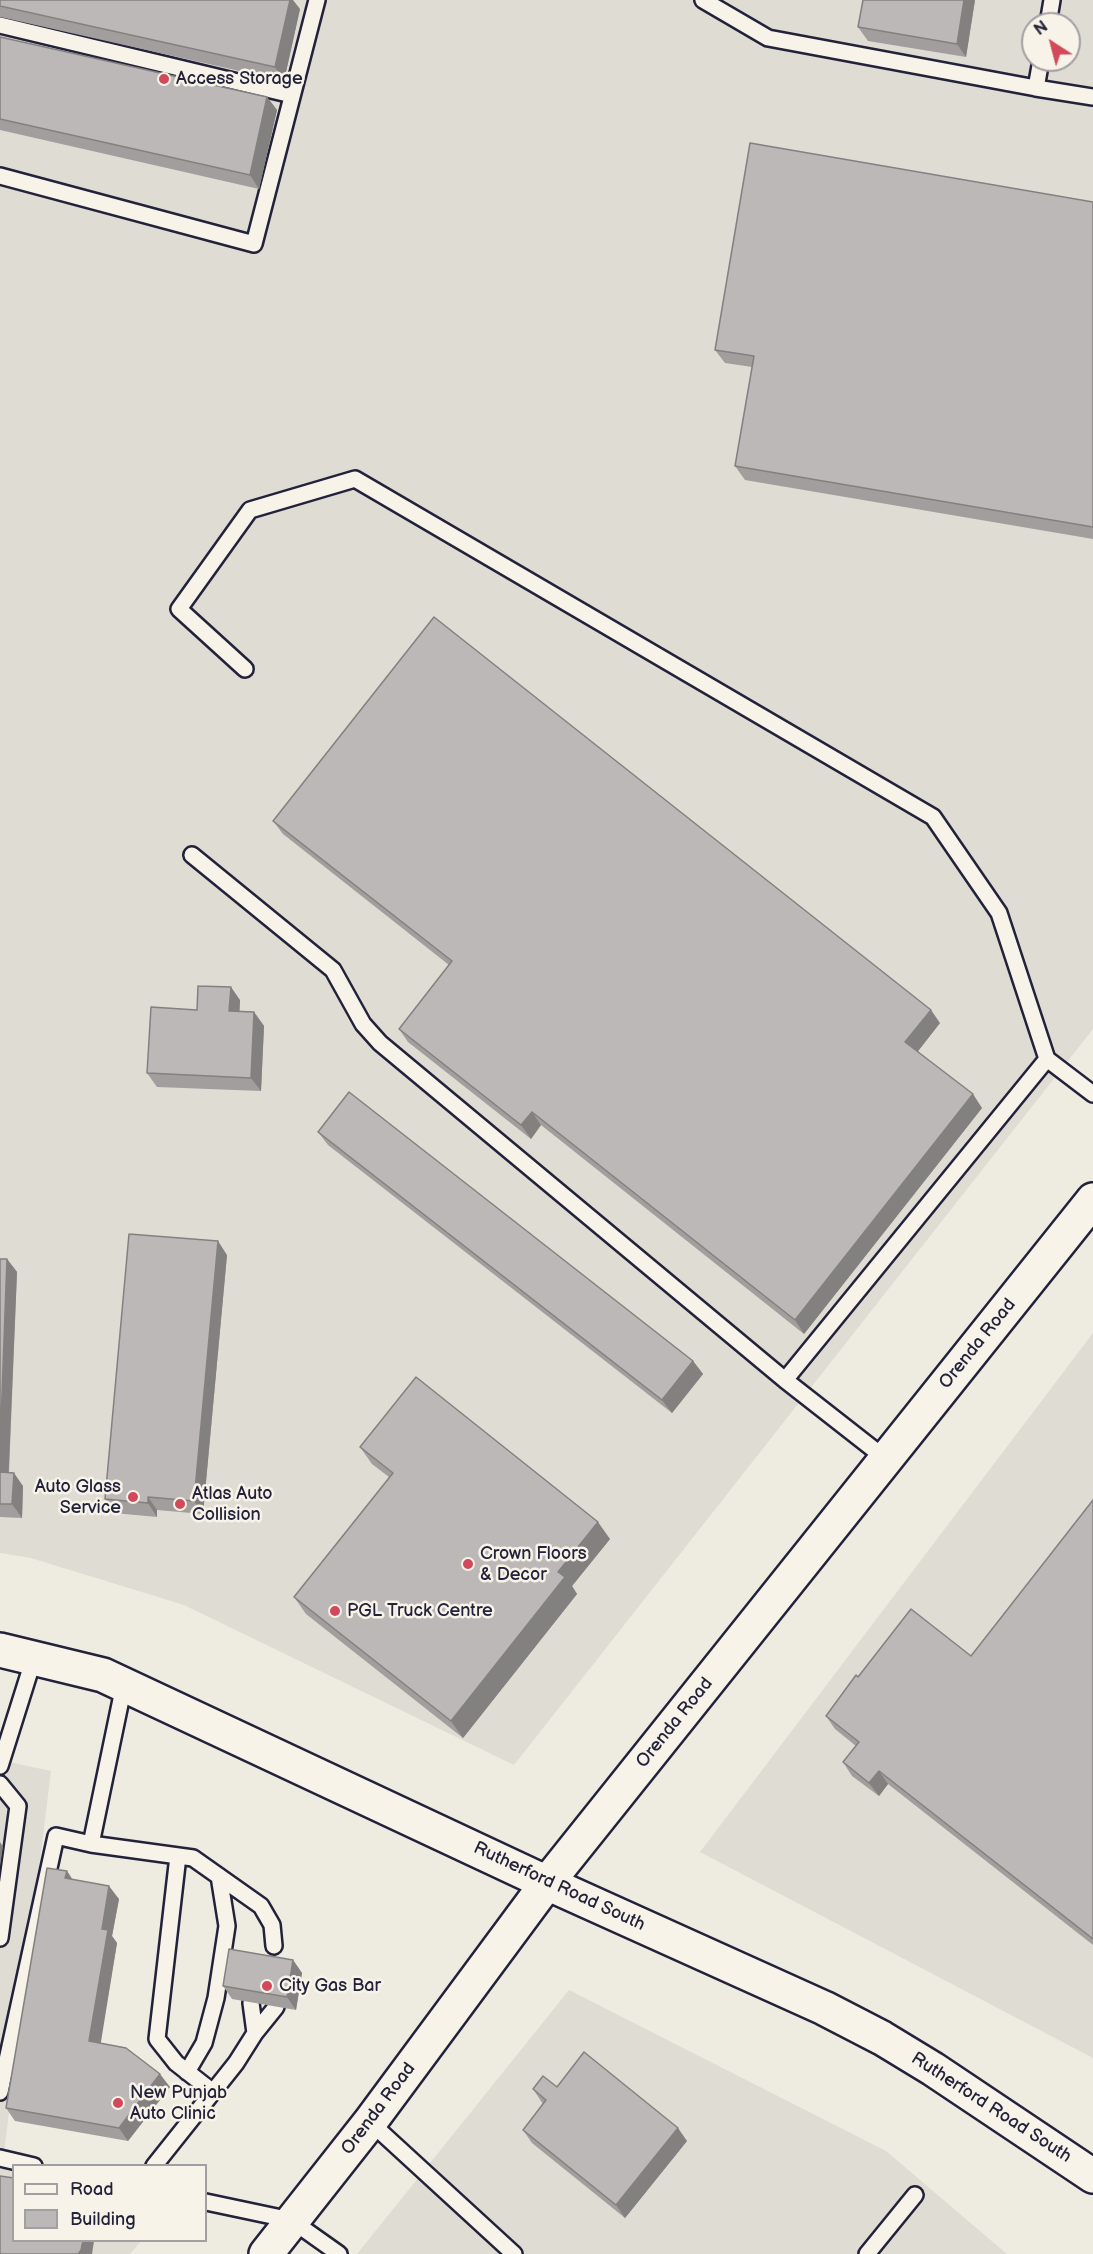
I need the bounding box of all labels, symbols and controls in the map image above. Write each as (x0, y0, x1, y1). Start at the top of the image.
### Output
north arrow (1021, 12, 1081, 72)
text: N (1031, 17, 1052, 40)
place label: Access Storage (176, 68, 303, 90)
marker: Access Storage (157, 72, 171, 86)
street label: Orenda Road (935, 1295, 1021, 1393)
place label: Auto Glass Service (35, 1476, 121, 1518)
place label: Atlas Auto Collision (192, 1483, 272, 1526)
marker: Auto Glass Service (126, 1490, 140, 1504)
marker: Atlas Auto Collision (173, 1497, 187, 1511)
place label: Crown Floors & Decor (480, 1543, 587, 1586)
marker: Crown Floors & Decor (461, 1557, 475, 1571)
place label: PGL Truck Centre (347, 1600, 493, 1622)
marker: PGL Truck Centre (328, 1604, 342, 1618)
street label: Orenda Road (632, 1674, 718, 1772)
street label: Rutherford Road South (470, 1838, 648, 1936)
place label: City Gas Bar (279, 1975, 381, 1997)
marker: City Gas Bar (260, 1979, 274, 1993)
street label: Rutherford Road South (907, 2048, 1075, 2168)
street label: Orenda Road (337, 2059, 421, 2159)
place label: New Punjab Auto Clinic (130, 2082, 227, 2124)
marker: New Punjab Auto Clinic (111, 2096, 125, 2110)
legend (12, 2164, 207, 2242)
text: Road (70, 2179, 114, 2200)
text: Building (70, 2209, 136, 2230)

